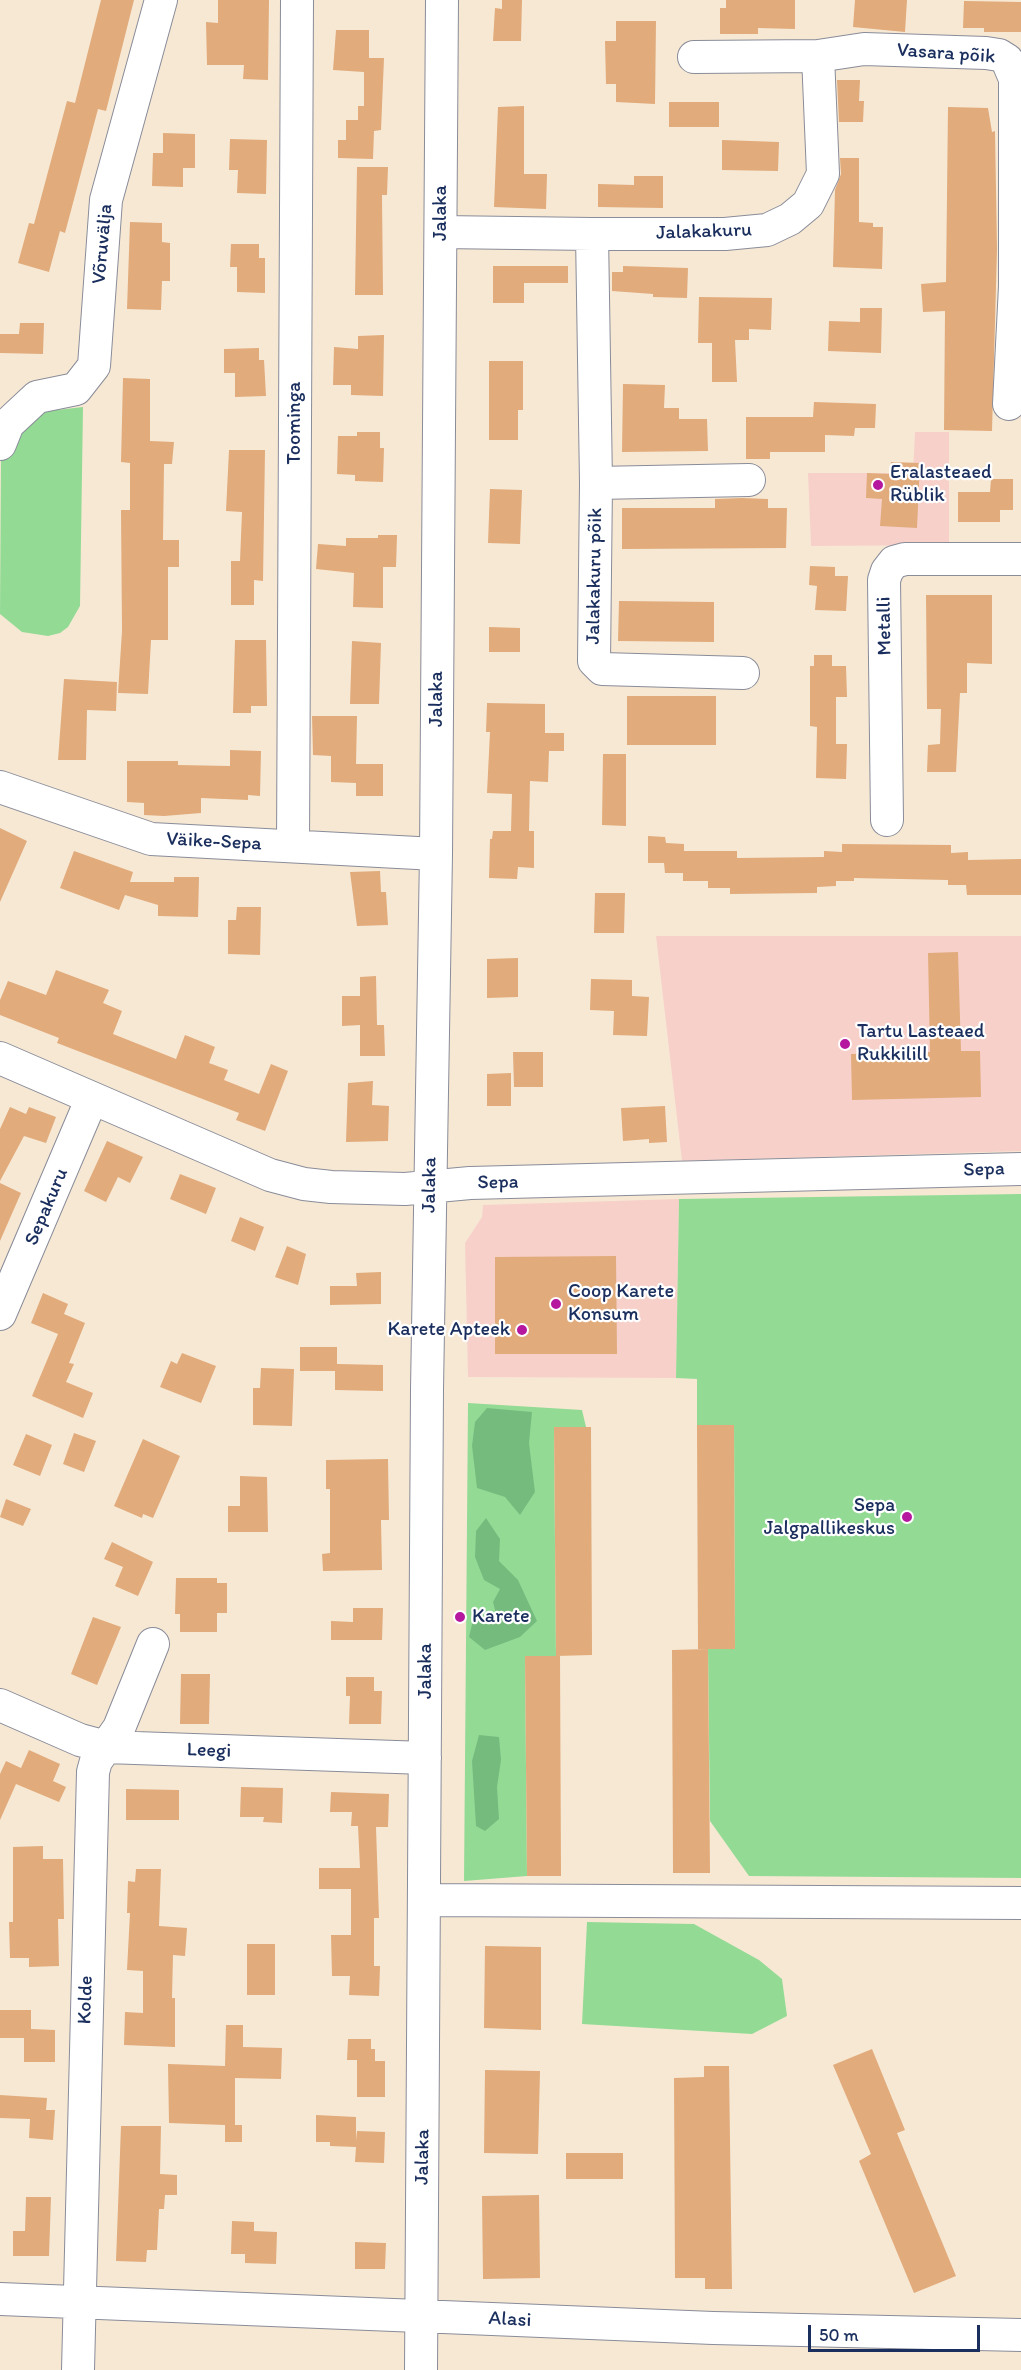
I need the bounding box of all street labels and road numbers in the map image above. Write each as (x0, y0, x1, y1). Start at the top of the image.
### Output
street label: Vasara põik (896, 39, 996, 69)
street label: Jalaka (429, 185, 453, 241)
street label: Võruvälja (88, 203, 118, 285)
street label: Jalakakuru (656, 218, 752, 246)
street label: Toominga (283, 382, 307, 464)
street label: Jalakakuru põik (582, 507, 608, 645)
street label: Metalli (872, 596, 898, 656)
street label: Jalaka (425, 671, 449, 727)
street label: Väike-Sepa (166, 828, 262, 856)
street label: Jalaka (418, 1157, 442, 1213)
street label: Sepa (963, 1157, 1005, 1183)
street label: Sepakuru (20, 1165, 74, 1249)
street label: Sepa (477, 1171, 519, 1195)
street label: Jalaka (414, 1643, 438, 1699)
street label: Leegi (186, 1738, 232, 1764)
street label: Kolde (73, 1975, 99, 2025)
street label: Jalaka (411, 2129, 435, 2185)
street label: Alasi (488, 2307, 532, 2333)

